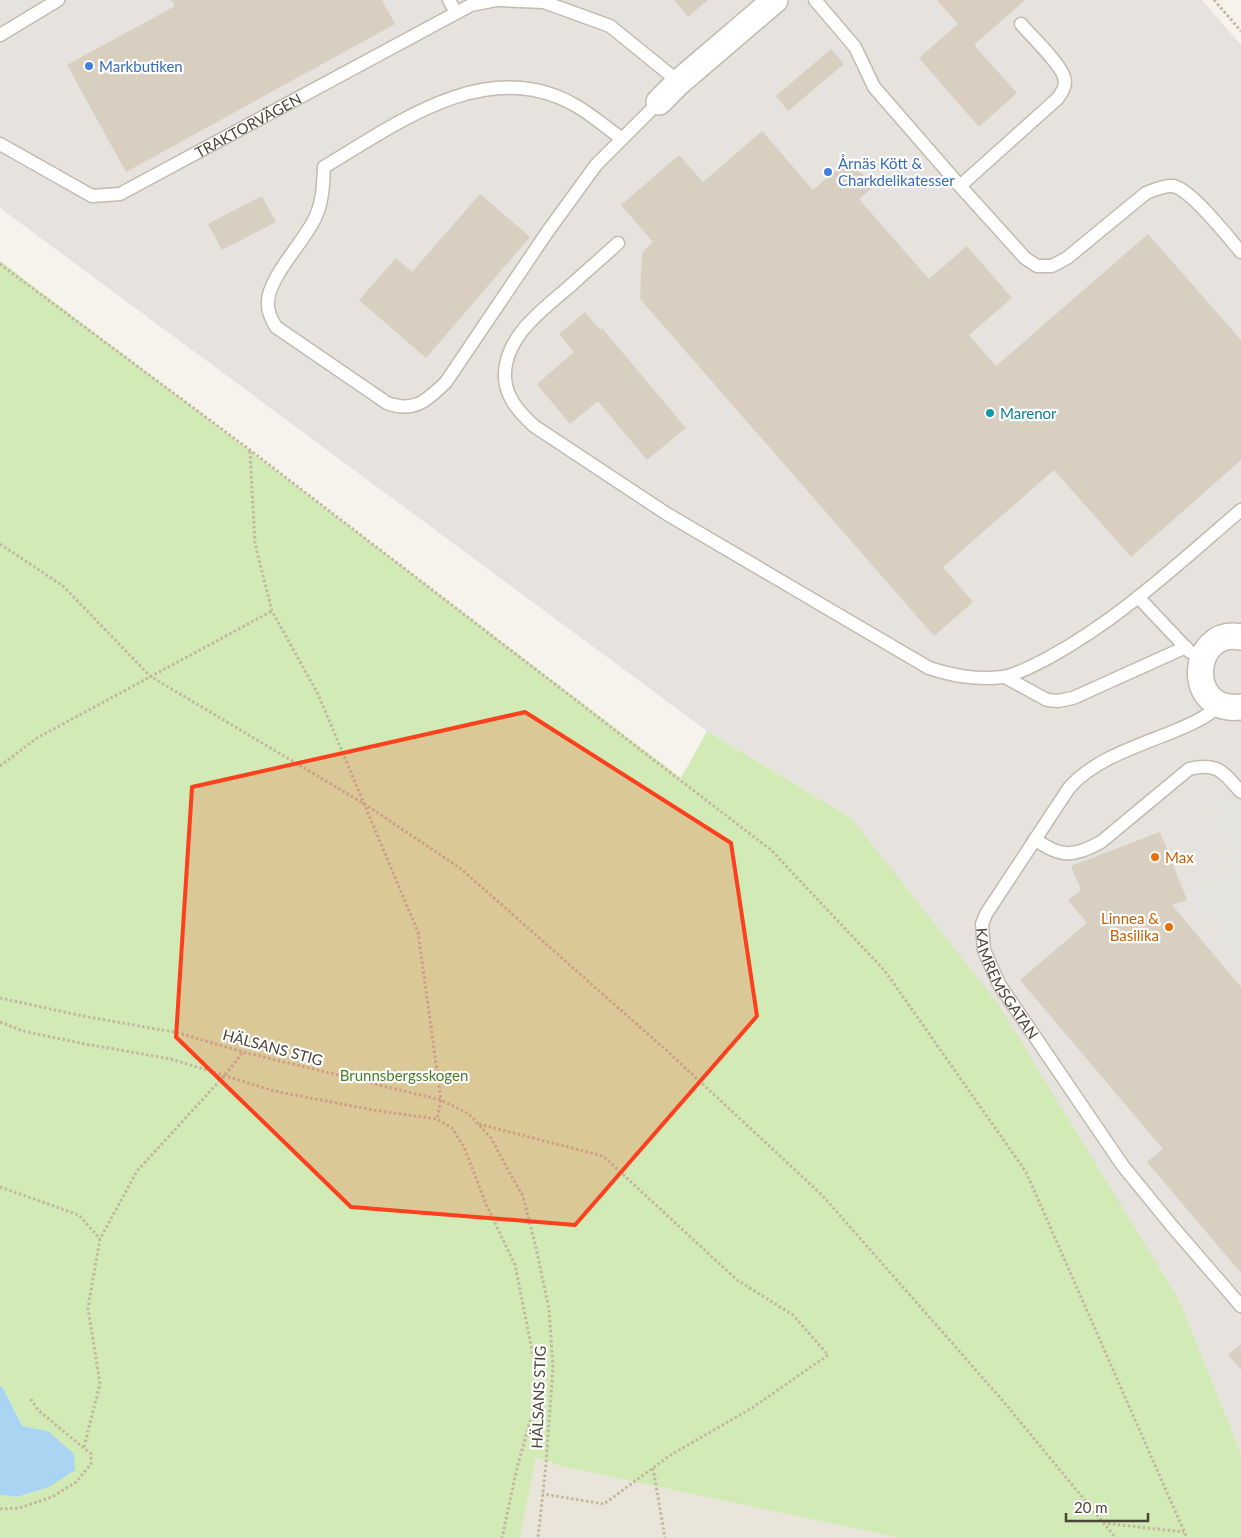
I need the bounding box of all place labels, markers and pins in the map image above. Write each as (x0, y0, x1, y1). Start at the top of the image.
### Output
place label: Markbutiken (99, 57, 183, 75)
marker: Markbutiken (83, 60, 95, 72)
place label: Årnäs Kött & Charkdelikatesser (838, 154, 955, 189)
marker: Årnäs Kött & Charkdelikatesser (822, 166, 834, 178)
place label: Marenor (1000, 404, 1057, 422)
marker: Marenor (984, 407, 996, 419)
place label: Max (1165, 848, 1194, 866)
marker: Max (1149, 851, 1161, 863)
place label: Linnea & Basilika (1101, 909, 1159, 944)
marker: Linnea & Basilika (1163, 921, 1175, 933)

